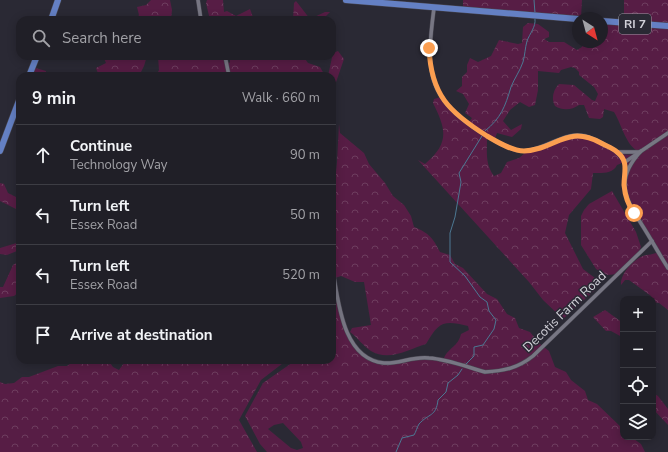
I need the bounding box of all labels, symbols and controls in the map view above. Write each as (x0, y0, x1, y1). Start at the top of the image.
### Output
north arrow (572, 12, 608, 48)
road number: RI 7 (619, 14, 651, 34)
search box (16, 16, 336, 60)
icon: search (30, 27, 52, 49)
text: Search here (62, 28, 142, 48)
route end (420, 39, 438, 57)
text: 9 min (32, 87, 76, 110)
text: Walk · 660 m (242, 89, 320, 107)
text: Continue (70, 136, 132, 156)
icon: ahead (32, 144, 54, 166)
text: 90 m (290, 146, 320, 164)
text: Technology Way (70, 156, 168, 174)
text: Turn left (70, 196, 129, 216)
icon: left (32, 204, 54, 226)
route start (625, 204, 643, 222)
text: 50 m (290, 206, 320, 224)
text: Essex Road (70, 216, 137, 234)
text: Turn left (70, 256, 129, 276)
icon: left (32, 264, 54, 286)
text: 520 m (282, 266, 320, 284)
street label: Decotis Farm Road (519, 267, 610, 356)
text: Essex Road (70, 276, 137, 294)
map controls (620, 296, 656, 440)
button: + (620, 296, 656, 332)
icon: arrive (32, 324, 54, 346)
text: Arrive at destination (70, 325, 213, 345)
button: − (620, 332, 656, 368)
button: locate (620, 368, 656, 404)
button: layers (620, 404, 656, 440)

